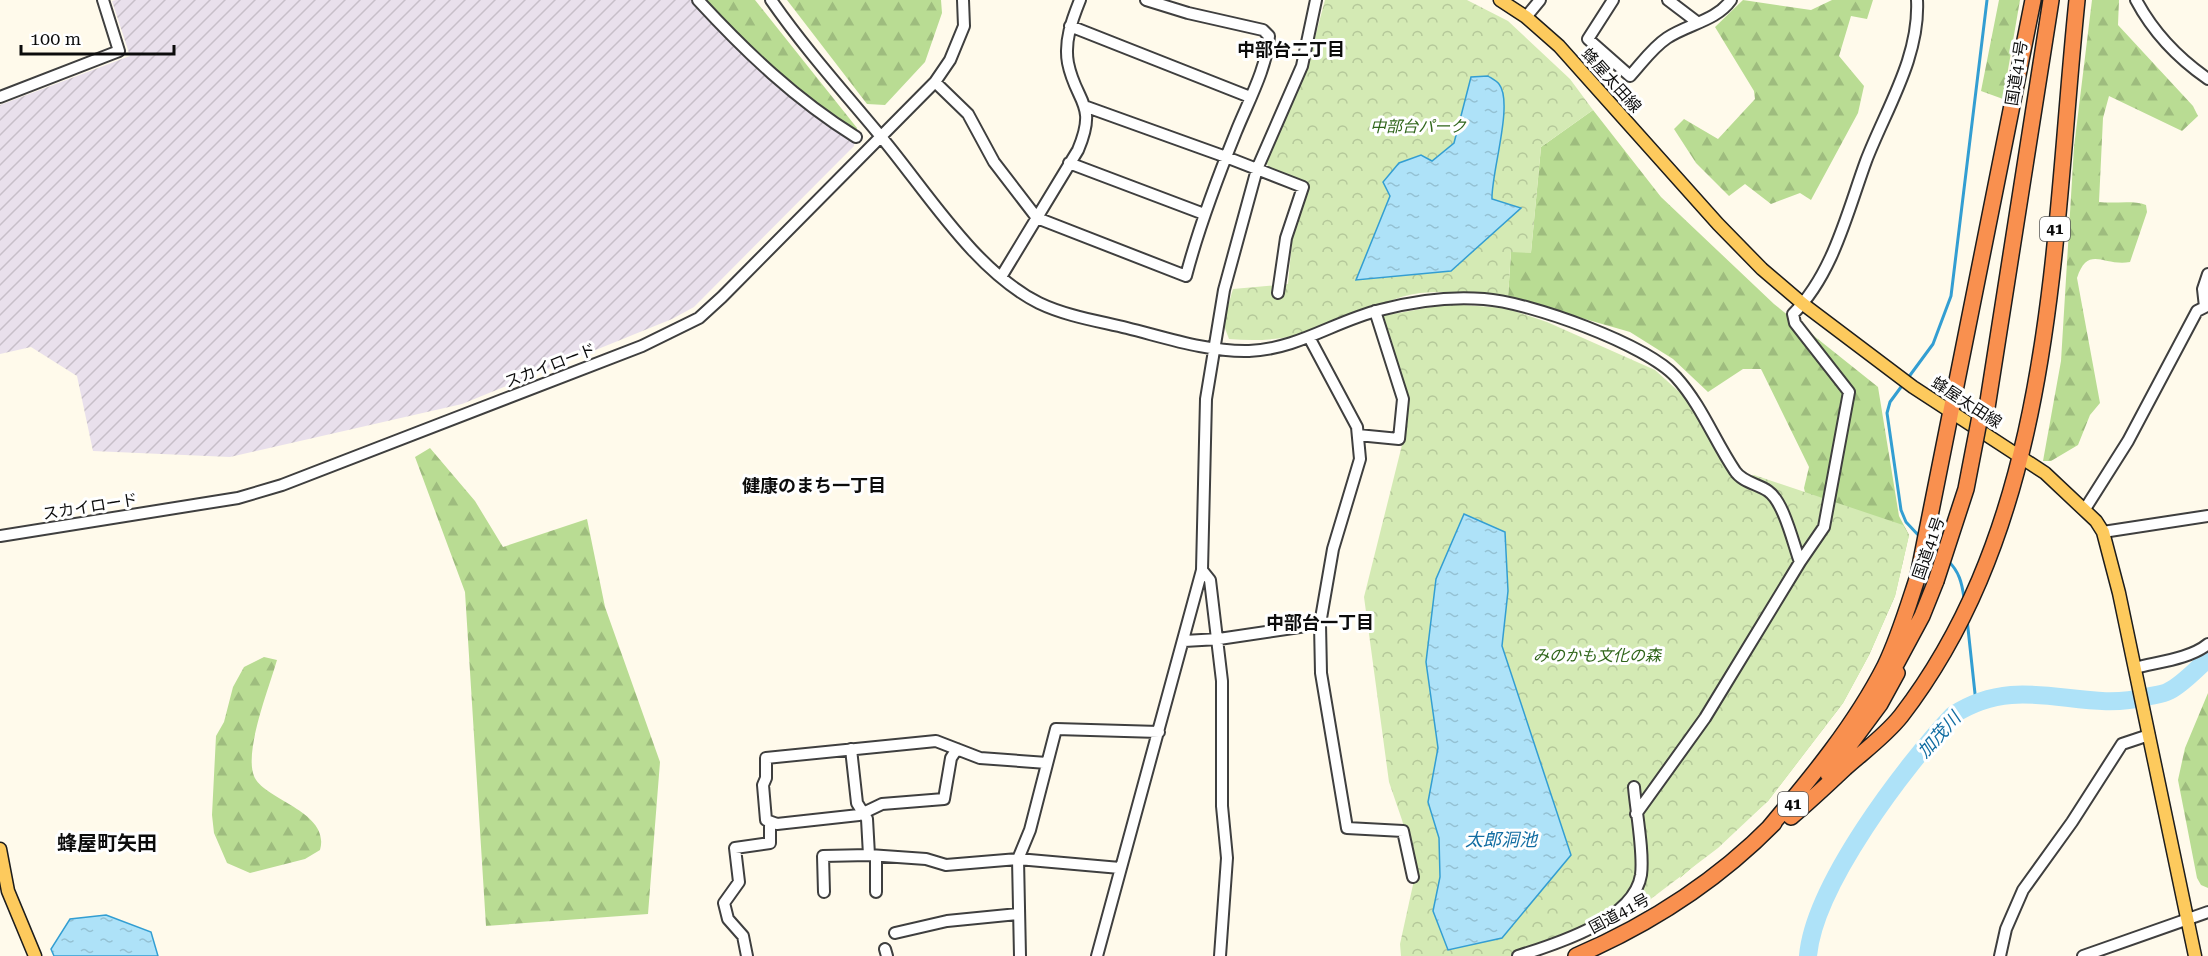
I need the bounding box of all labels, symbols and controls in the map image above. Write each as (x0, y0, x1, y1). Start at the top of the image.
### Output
scale bar (21, 18, 174, 56)
text: 100 m (30, 28, 81, 49)
district label: 中部台二丁目 (1237, 39, 1345, 60)
street label: 国道41号 (2002, 39, 2031, 107)
street label: 蜂屋太田線 (1578, 44, 1645, 116)
park label: 中部台パーク (1370, 117, 1467, 136)
road number: 41 (2040, 217, 2070, 241)
street label: スカイロード (502, 339, 598, 392)
street label: 蜂屋太田線 (1928, 373, 2005, 432)
district label: 健康のまち一丁目 (742, 475, 886, 496)
street label: スカイロード (41, 490, 139, 523)
street label: 国道41号 (1909, 514, 1948, 582)
district label: 中部台一丁目 (1266, 612, 1374, 633)
park label: みのかも文化の森 (1533, 646, 1663, 665)
water label: 加茂川 (1913, 706, 1966, 762)
road number: 41 (1778, 792, 1808, 816)
water label: 太郎洞池 (1465, 829, 1539, 850)
district label: 蜂屋町矢田 (57, 831, 157, 855)
street label: 国道41号 (1586, 890, 1653, 937)

